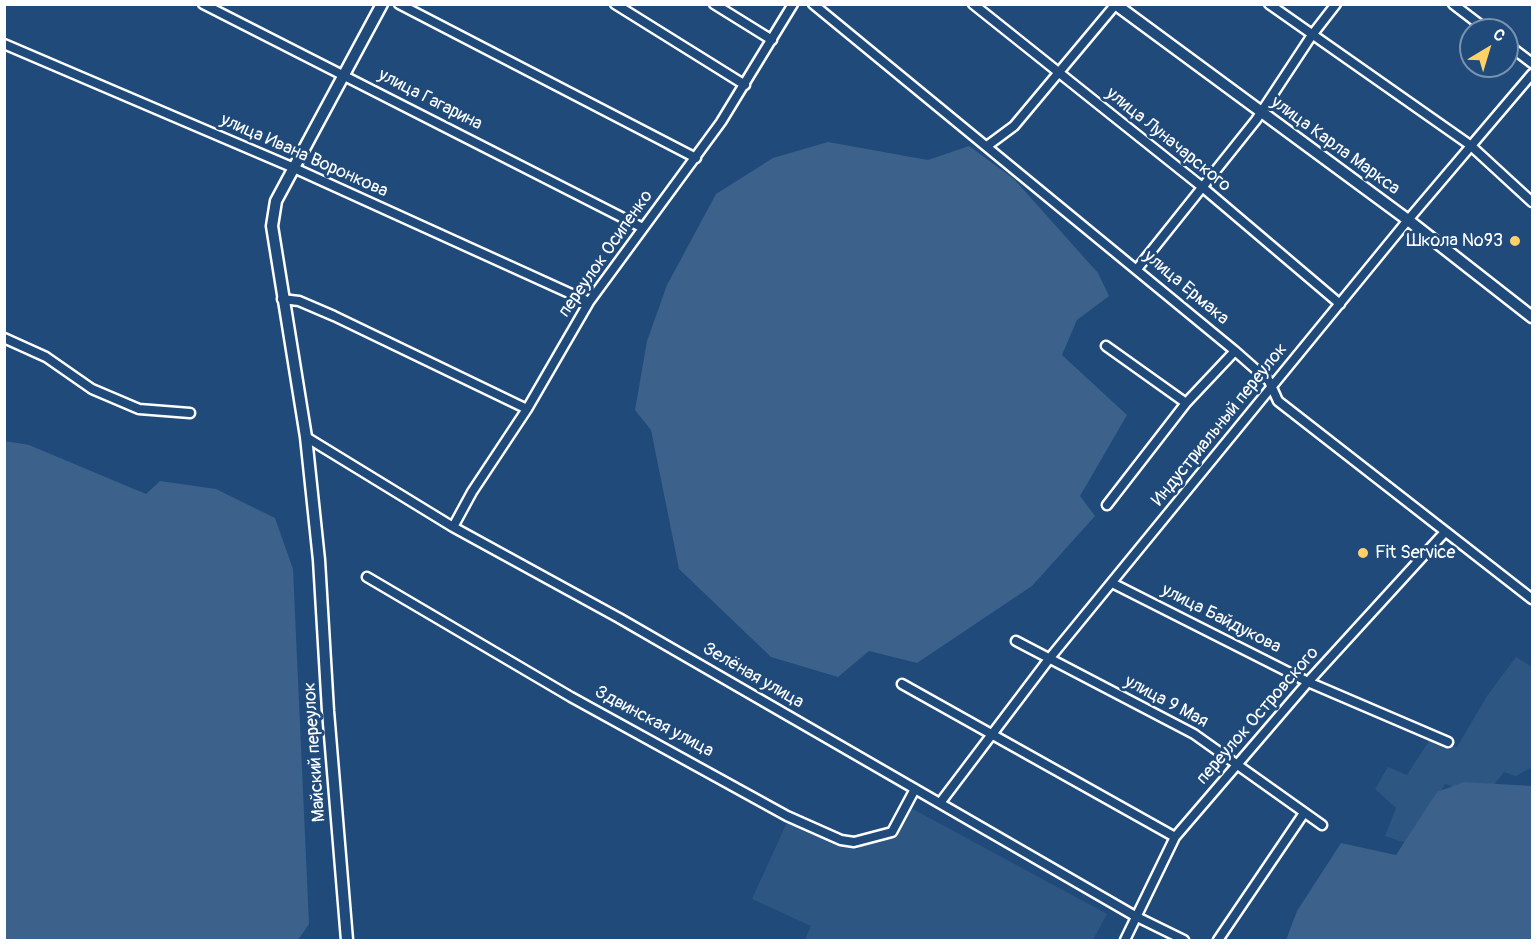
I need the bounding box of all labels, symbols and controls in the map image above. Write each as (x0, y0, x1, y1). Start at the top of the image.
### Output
north arrow (1459, 18, 1519, 78)
text: С (1489, 24, 1509, 46)
street label: улица Гагарина (374, 64, 486, 136)
street label: улица Луначарского (1101, 83, 1235, 197)
street label: улица Карла Маркса (1266, 92, 1404, 200)
street label: улица Ивана Воронкова (217, 109, 391, 203)
street label: переулок Осипенко (554, 186, 658, 322)
place label: Школа №93 (1406, 230, 1503, 252)
marker: Школа №93 (1508, 234, 1522, 248)
street label: улица Ермака (1139, 246, 1233, 330)
street label: Индустриальный переулок (1148, 339, 1292, 511)
place label: Fit Service (1375, 542, 1455, 564)
marker: Fit Service (1356, 546, 1370, 560)
street label: улица Байдукова (1158, 580, 1284, 658)
street label: Зелёная улица (698, 638, 808, 714)
street label: переулок Островского (1192, 643, 1324, 789)
street label: улица 9 Мая (1120, 671, 1212, 733)
street label: Майский переулок (299, 681, 331, 823)
street label: Здвинская улица (591, 682, 717, 762)

